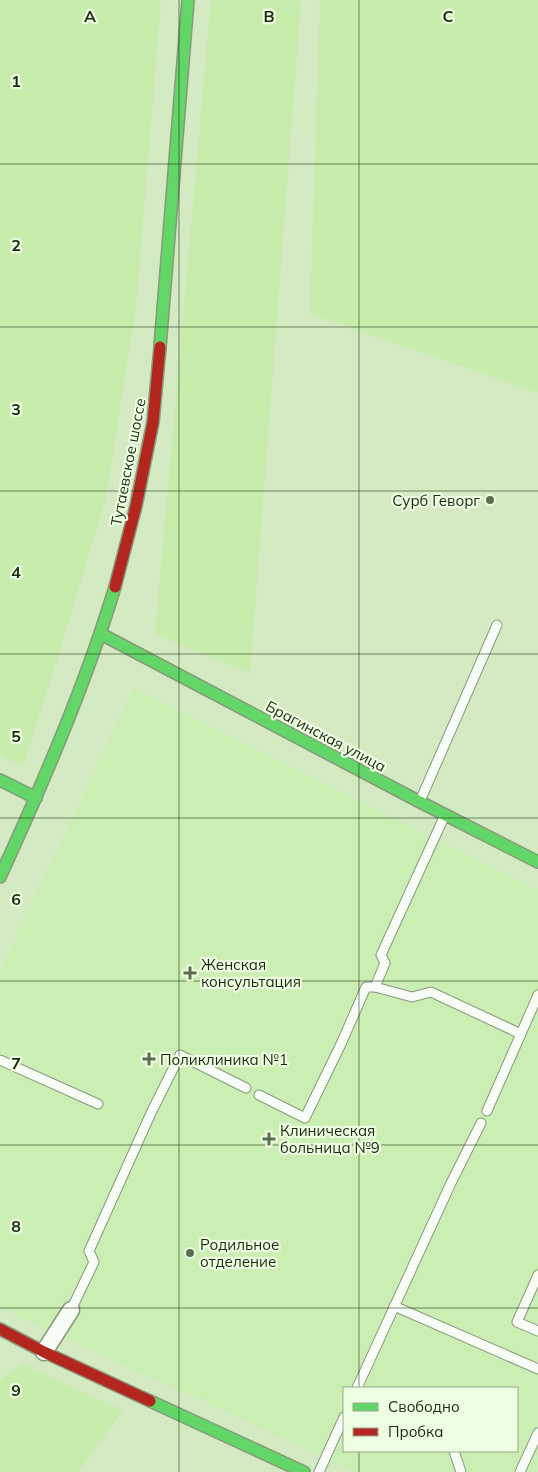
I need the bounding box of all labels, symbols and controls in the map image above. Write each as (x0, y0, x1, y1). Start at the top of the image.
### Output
text: A (84, 6, 96, 26)
text: B (263, 6, 275, 26)
text: C (443, 6, 454, 26)
text: 1 (11, 71, 21, 91)
text: 2 (11, 235, 21, 255)
street label: Тутаевское шоссе (106, 396, 150, 528)
text: 3 (11, 399, 21, 419)
place label: Сурб Геворг (392, 491, 480, 510)
marker: Сурб Геворг (484, 494, 496, 506)
text: 4 (11, 562, 21, 582)
street label: Брагинская улица (263, 696, 389, 776)
text: 5 (11, 726, 21, 746)
text: 6 (11, 889, 21, 909)
place label: Женская консультация (201, 955, 301, 991)
marker: Женская консультация (183, 966, 197, 980)
place label: Поликлиника №1 (160, 1050, 288, 1069)
marker: Поликлиника №1 (142, 1052, 156, 1066)
text: 7 (11, 1053, 21, 1073)
place label: Клиническая больница №9 (280, 1121, 380, 1157)
marker: Клиническая больница №9 (262, 1132, 276, 1146)
text: 8 (11, 1216, 21, 1236)
place label: Родильное отделение (200, 1235, 279, 1271)
marker: Родильное отделение (184, 1247, 196, 1259)
text: 9 (11, 1380, 21, 1400)
legend (343, 1387, 518, 1452)
text: Свободно (388, 1397, 460, 1416)
text: Пробка (388, 1422, 443, 1441)

